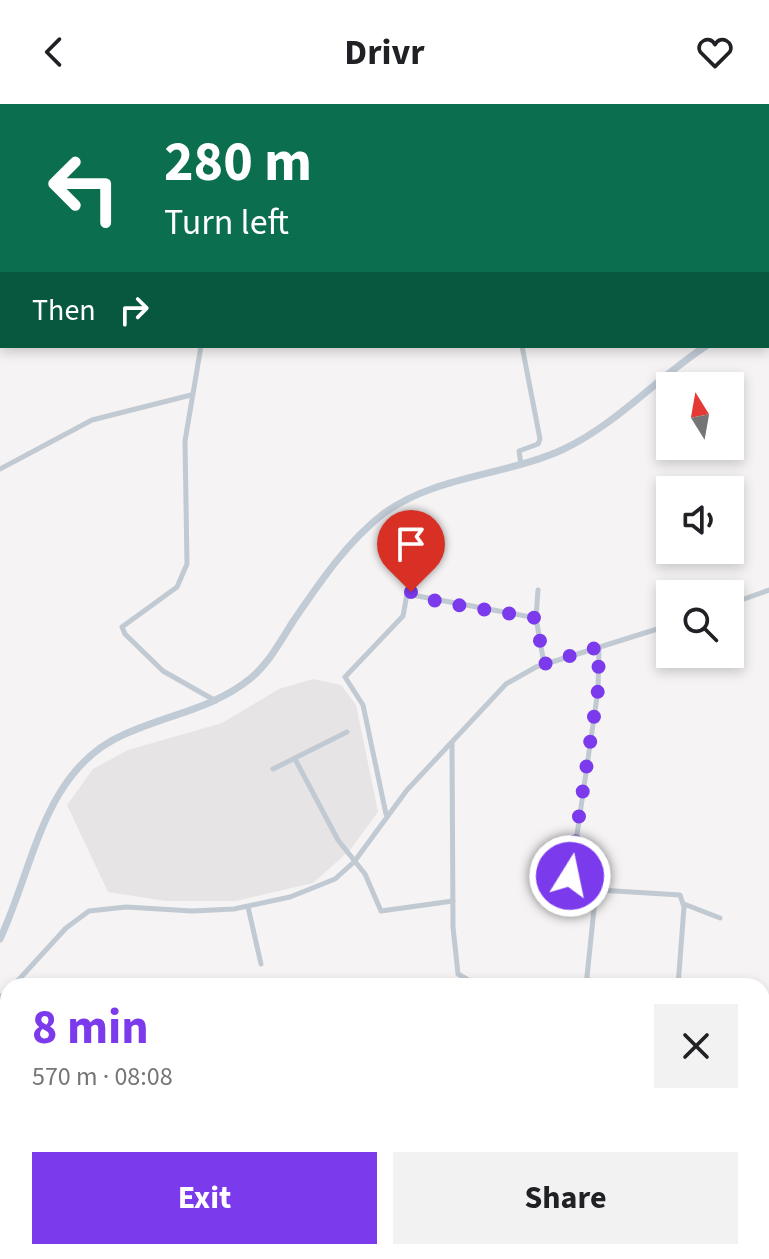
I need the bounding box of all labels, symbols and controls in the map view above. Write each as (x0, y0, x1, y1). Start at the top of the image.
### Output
text: Drivr (344, 27, 425, 78)
icon: back (32, 30, 76, 74)
icon: heart (693, 30, 737, 74)
text: 280 m (164, 123, 312, 202)
icon: left (32, 136, 136, 240)
text: Turn left (164, 197, 289, 248)
icon: right (112, 288, 156, 332)
text: Then (32, 289, 96, 332)
north arrow (656, 372, 744, 460)
map controls (656, 372, 744, 668)
button: sound (656, 476, 744, 564)
pin (377, 510, 445, 592)
icon: arrive (389, 522, 433, 566)
button: search (656, 580, 744, 668)
position arrow (528, 834, 612, 918)
text: 8 min (32, 994, 149, 1062)
button: close (654, 1004, 738, 1088)
text: 570 m · 08:08 (32, 1058, 173, 1095)
button: Exit (32, 1152, 377, 1244)
button: Share (393, 1152, 738, 1244)

